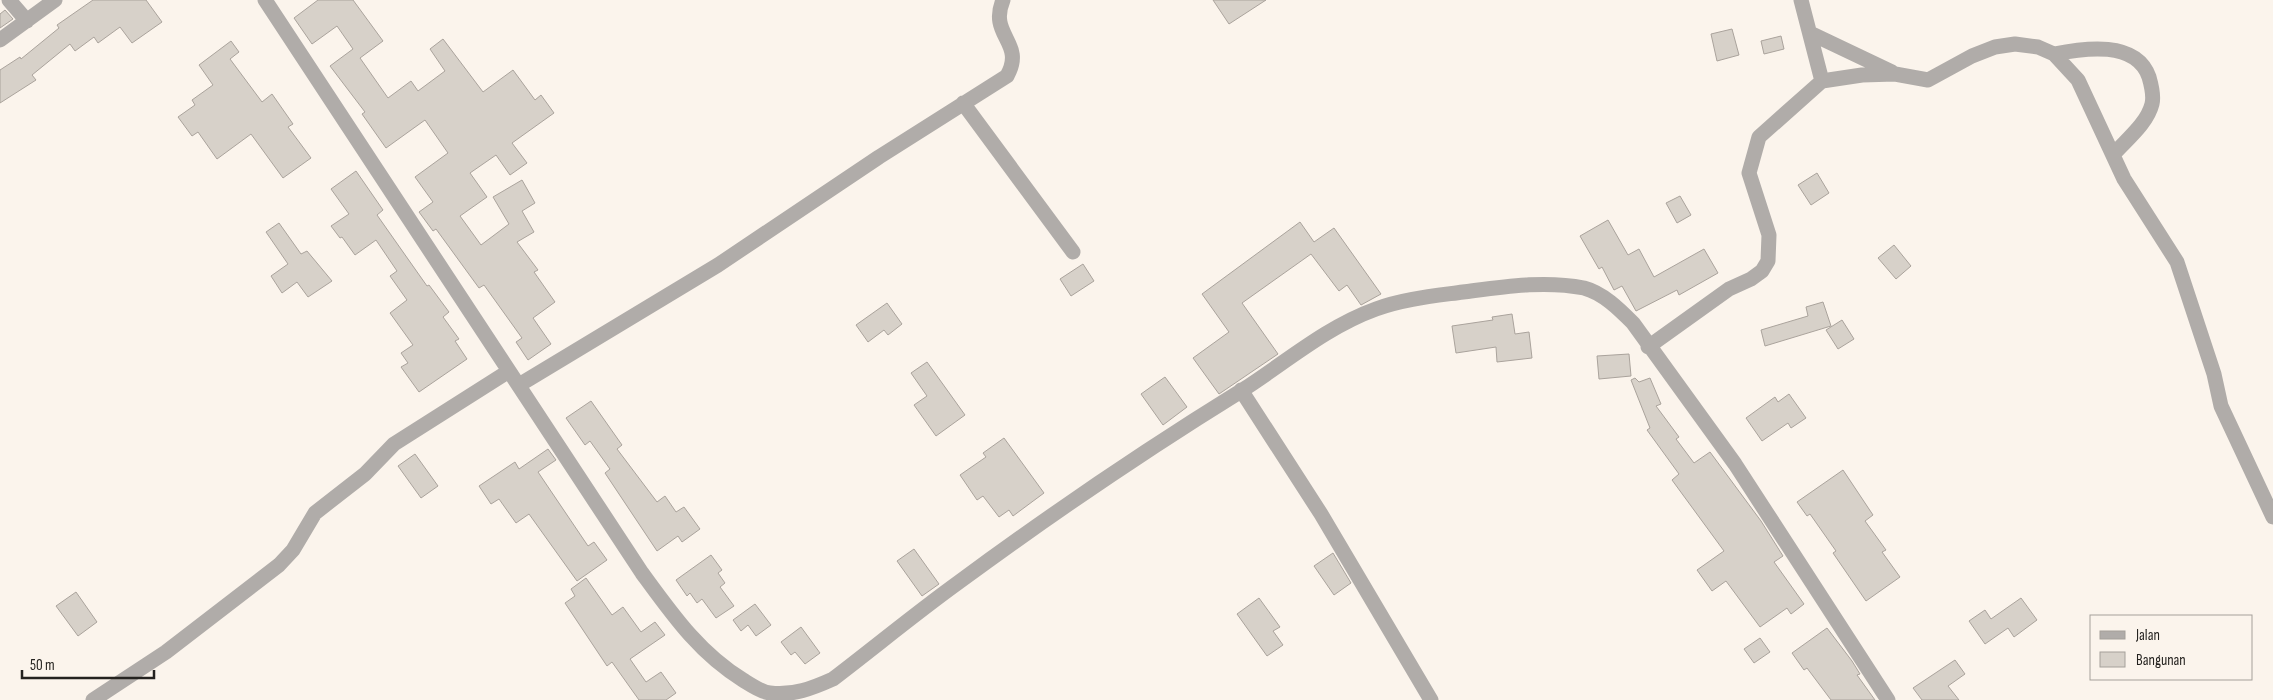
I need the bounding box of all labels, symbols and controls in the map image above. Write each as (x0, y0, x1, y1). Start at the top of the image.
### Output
legend (2090, 615, 2253, 680)
text: Jalan (2135, 626, 2160, 645)
scale bar (22, 648, 155, 680)
text: Bangunan (2136, 651, 2186, 670)
text: 50 m (30, 656, 55, 675)

